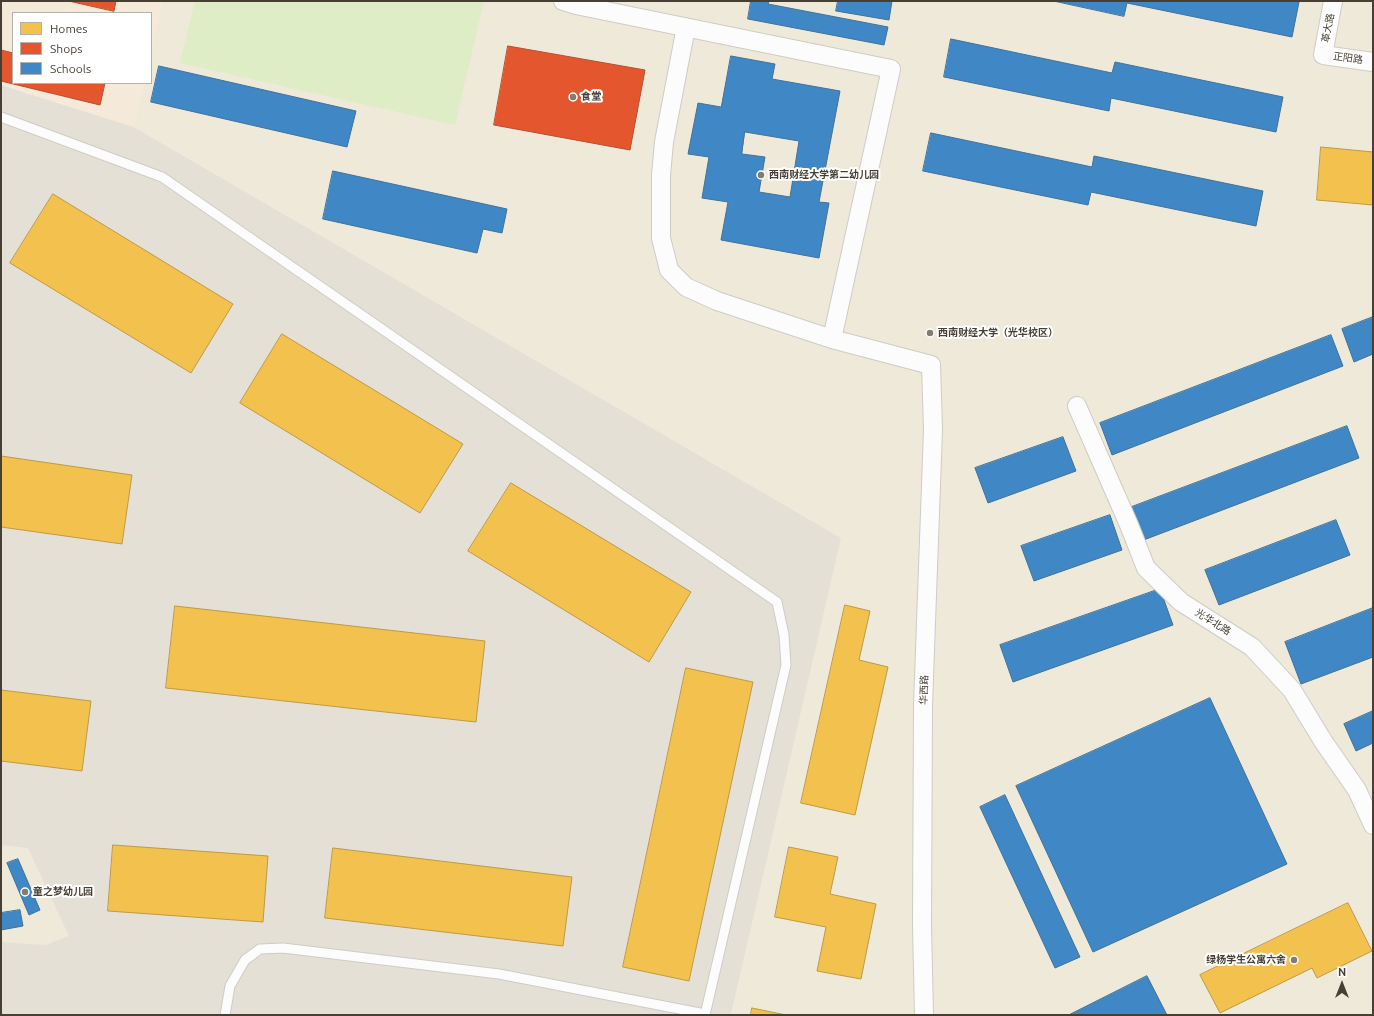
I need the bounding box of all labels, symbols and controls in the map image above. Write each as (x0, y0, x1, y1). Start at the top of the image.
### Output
legend (12, 12, 152, 84)
street label: 革大路 (1319, 12, 1337, 44)
text: Homes (50, 22, 88, 35)
text: Shops (50, 42, 82, 55)
street label: 正阳路 (1332, 50, 1364, 66)
text: Schools (50, 62, 91, 75)
place label: 食堂 (581, 91, 601, 103)
marker: 食堂 (568, 92, 578, 102)
place label: 西南财经大学第二幼儿园 (769, 169, 879, 181)
marker: 西南财经大学第二幼儿园 (756, 170, 766, 180)
place label: 西南财经大学（光华校区） (938, 327, 1058, 339)
marker: 西南财经大学（光华校区） (925, 328, 935, 338)
street label: 光华北路 (1193, 606, 1233, 638)
street label: 华西路 (917, 675, 931, 705)
place label: 童之梦幼儿园 (33, 886, 93, 898)
marker: 童之梦幼儿园 (20, 887, 30, 897)
place label: 绿杨学生公寓六舍 (1206, 954, 1286, 966)
marker: 绿杨学生公寓六舍 (1289, 955, 1299, 965)
north arrow (1322, 964, 1362, 1004)
text: N (1338, 966, 1346, 978)

